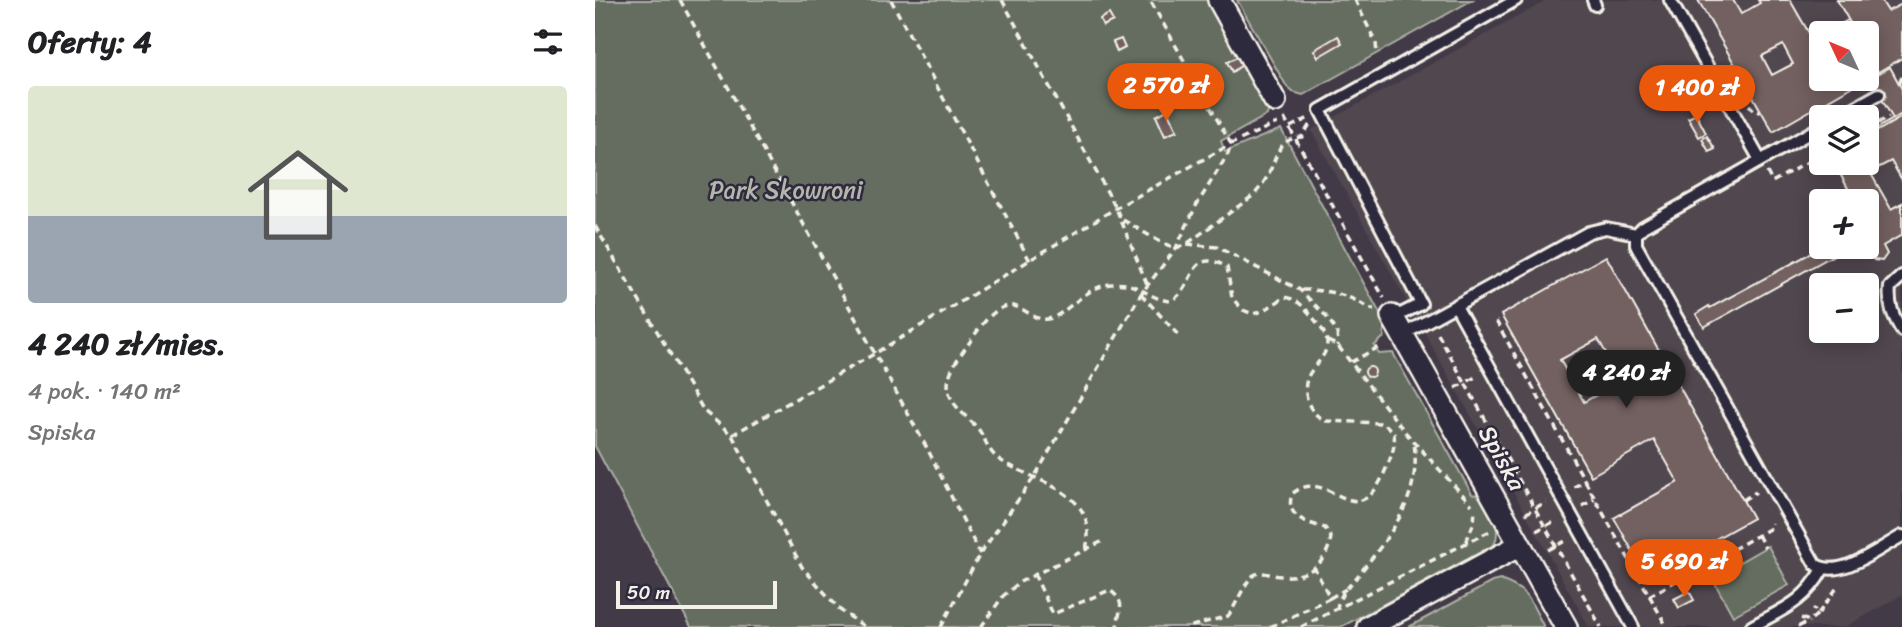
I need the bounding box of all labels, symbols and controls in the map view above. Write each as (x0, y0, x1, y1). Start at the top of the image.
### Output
text: Oferty: 4 (28, 15, 152, 69)
north arrow (1809, 21, 1879, 91)
map controls (1809, 21, 1879, 343)
icon: filters (529, 23, 567, 61)
pin: 2 570 zł (1094, 64, 1238, 123)
text: 2 570 zł (1123, 65, 1209, 106)
pin: 1 400 zł (1625, 66, 1769, 125)
text: 1 400 zł (1655, 67, 1739, 108)
button: layers (1809, 105, 1879, 175)
icon: home (235, 132, 361, 258)
park label: Park Skowroni (709, 169, 864, 211)
button: + (1809, 189, 1879, 259)
button: − (1809, 273, 1879, 343)
text: 4 240 zł/mies. (28, 317, 226, 371)
pin: 4 240 zł (1554, 350, 1698, 410)
text: 4 240 zł (1583, 352, 1669, 393)
text: 4 pok. · 140 m² (28, 371, 181, 412)
text: Spiska (28, 412, 95, 453)
street label: Spiska (1467, 417, 1538, 500)
pin: 5 690 zł (1612, 540, 1756, 599)
text: 5 690 zł (1641, 541, 1727, 582)
text: 50 m (627, 576, 670, 609)
scale bar (616, 578, 777, 610)

